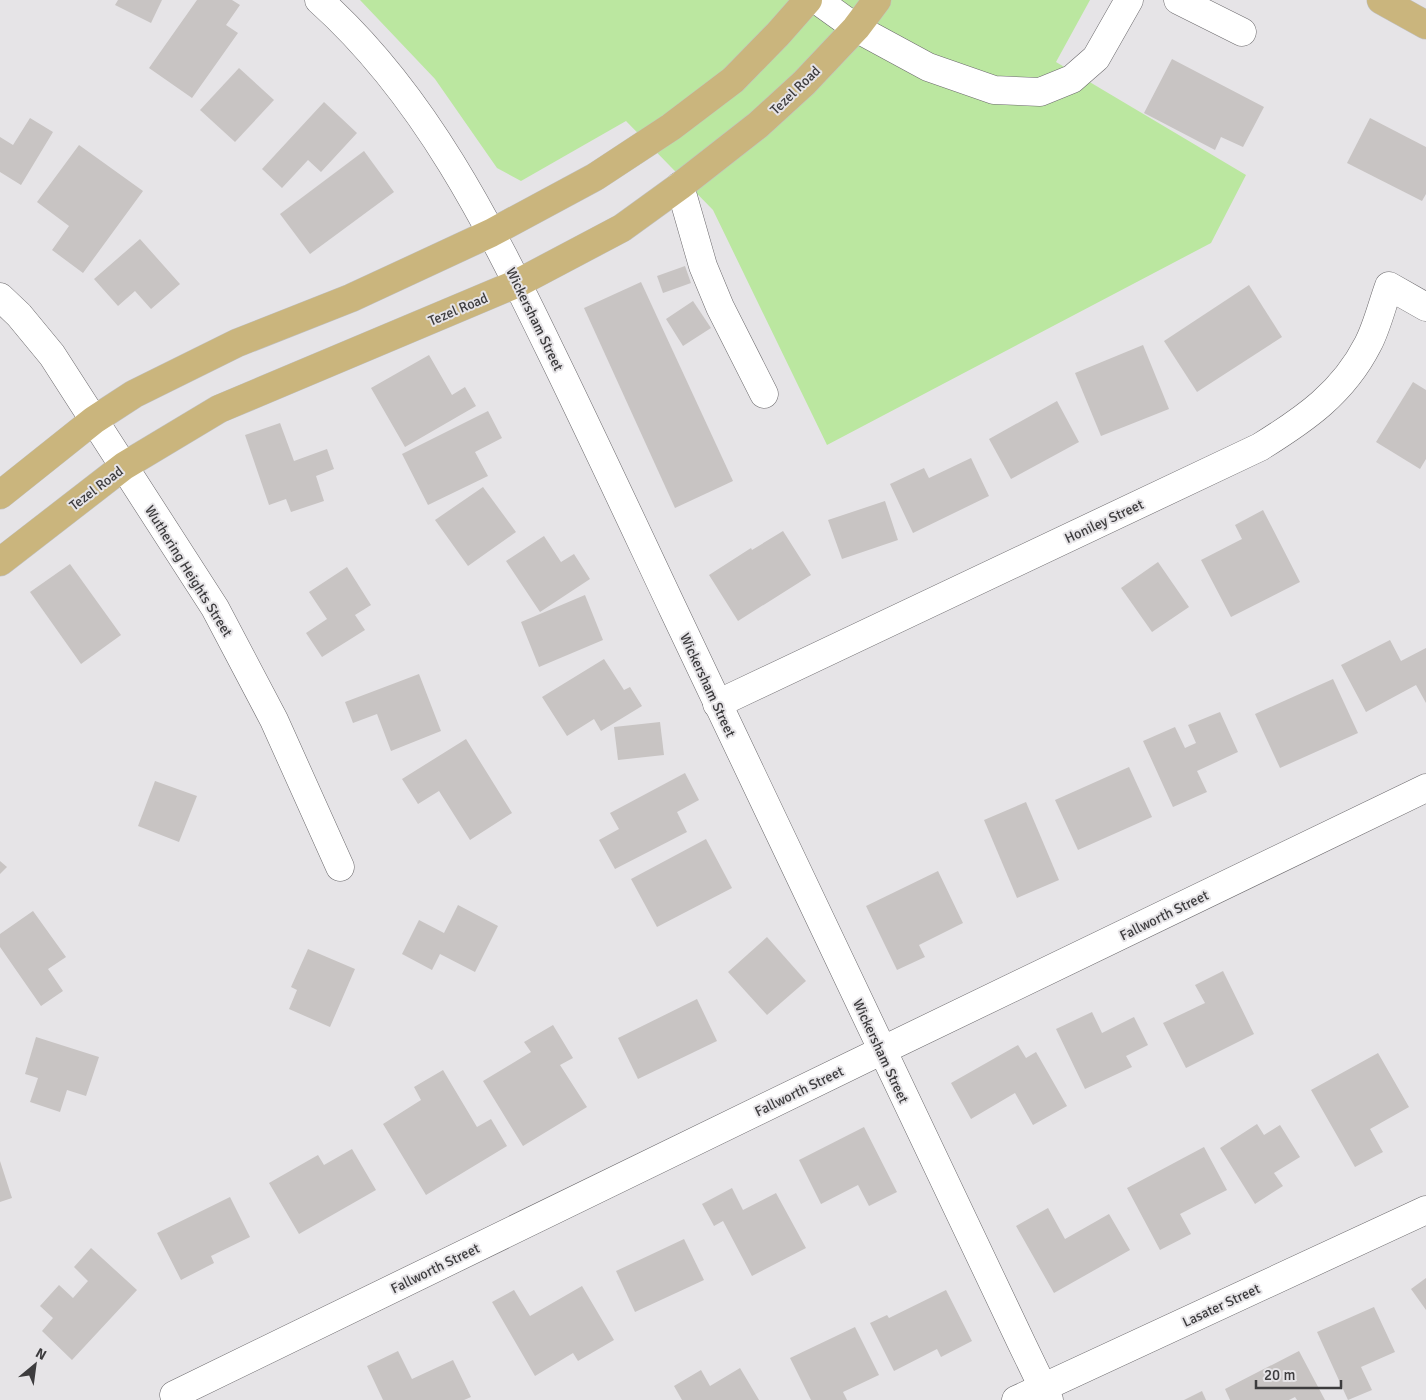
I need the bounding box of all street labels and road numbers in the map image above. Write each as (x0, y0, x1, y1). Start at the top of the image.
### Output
street label: Tezel Road (767, 62, 824, 118)
street label: Wickersham Street (502, 265, 567, 374)
street label: Tezel Road (426, 289, 490, 330)
street label: Tezel Road (66, 463, 127, 514)
street label: Honiley Street (1062, 496, 1146, 547)
street label: Wuthering Heights Street (141, 502, 236, 640)
street label: Wickersham Street (676, 631, 739, 740)
street label: Fallworth Street (1117, 887, 1211, 944)
street label: Wickersham Street (849, 997, 912, 1106)
street label: Fallworth Street (752, 1063, 846, 1120)
street label: Fallworth Street (388, 1240, 482, 1297)
street label: Lasater Street (1180, 1280, 1263, 1331)

